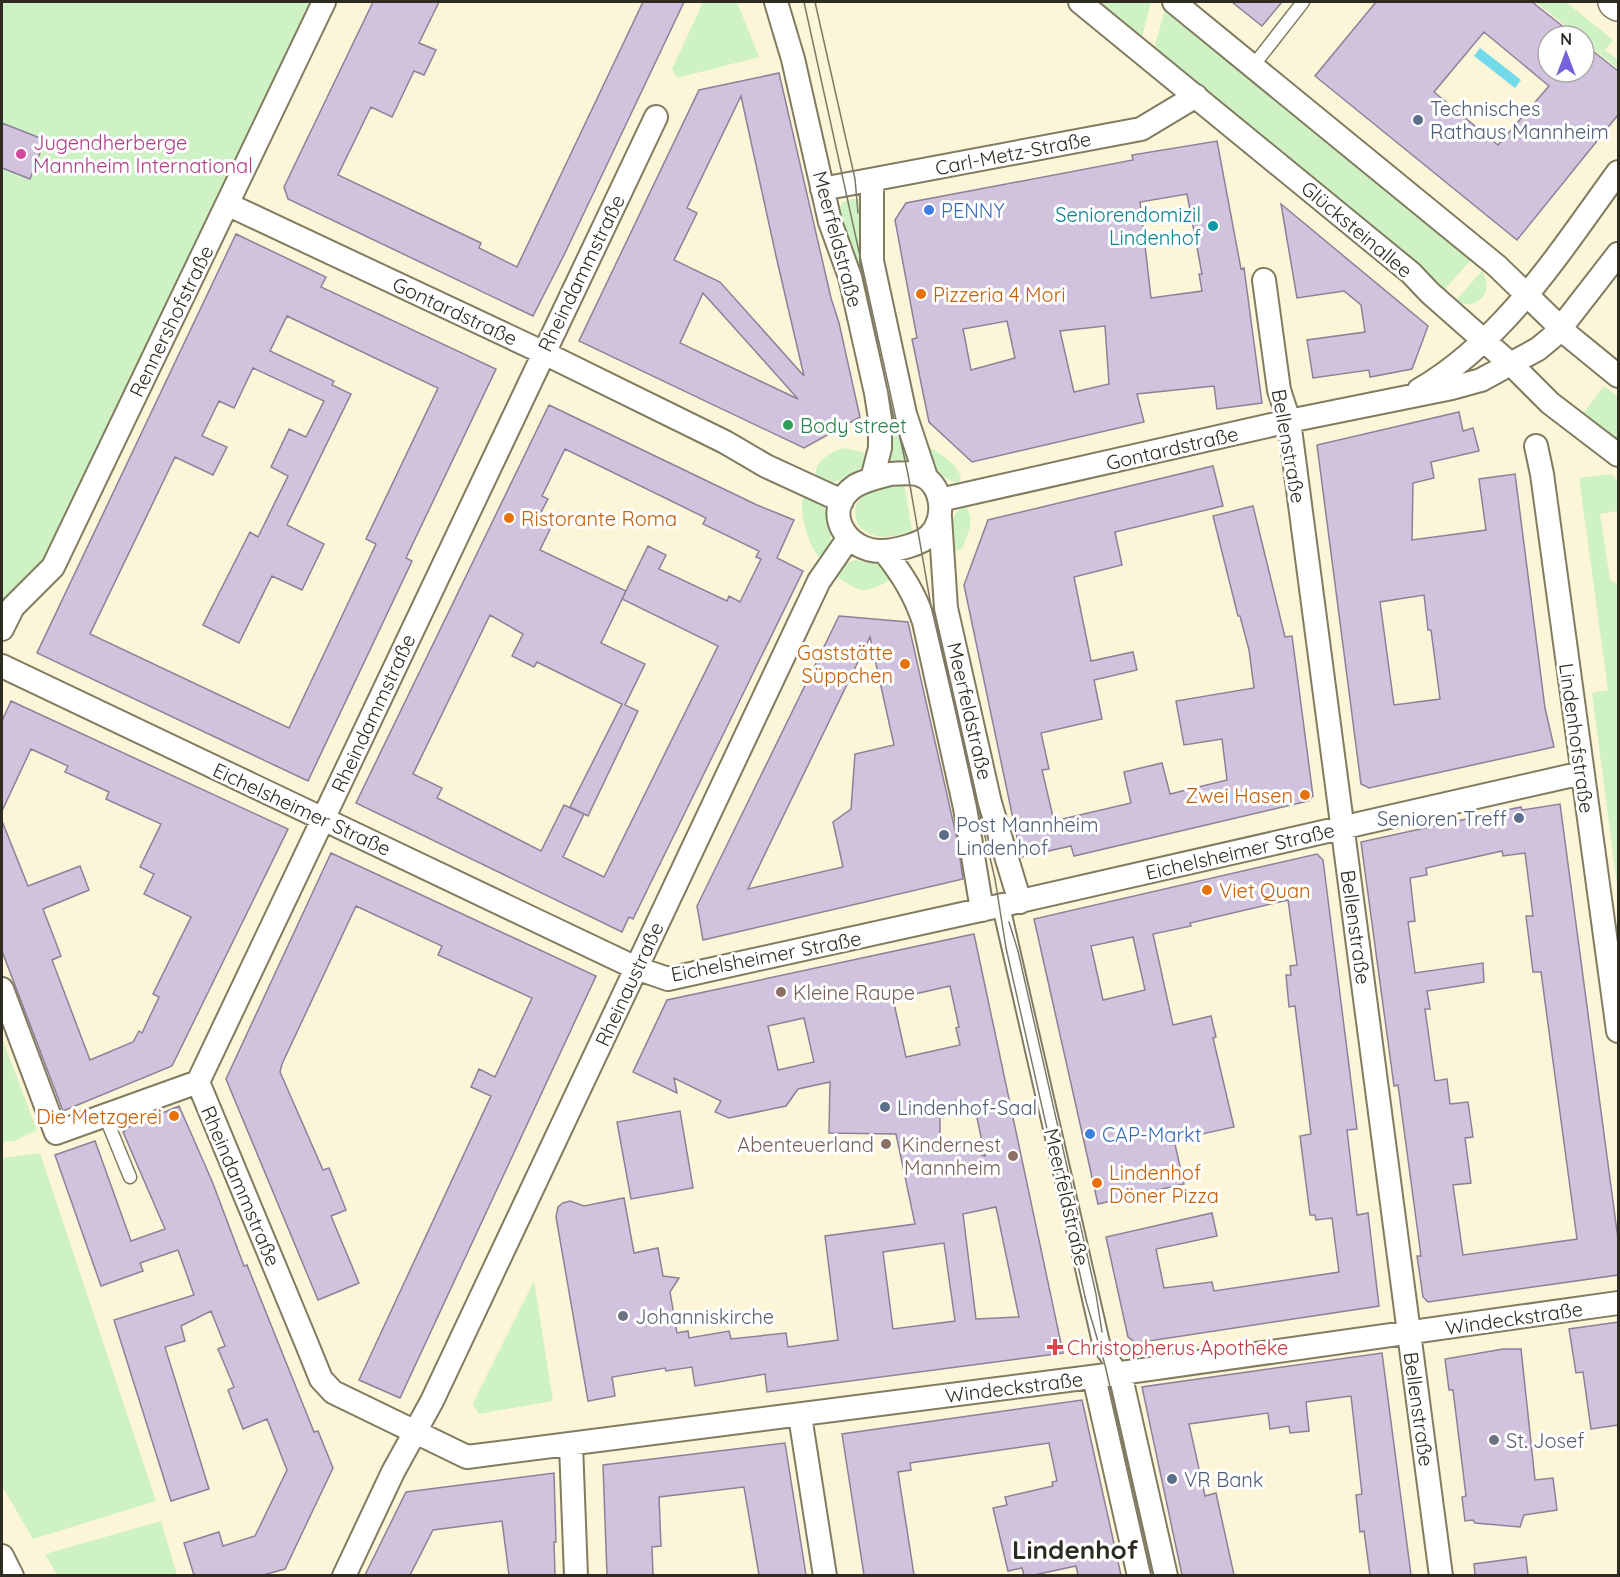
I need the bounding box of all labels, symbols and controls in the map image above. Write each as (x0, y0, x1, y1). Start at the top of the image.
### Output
north arrow (1536, 24, 1596, 84)
text: N (1560, 29, 1572, 49)
place label: Technisches Rathaus Mannheim (1430, 96, 1609, 144)
marker: Technisches Rathaus Mannheim (1411, 113, 1425, 127)
street label: Carl-Metz-Straße (933, 126, 1093, 180)
place label: Jugendherberge Mannheim International (33, 130, 253, 178)
marker: Jugendherberge Mannheim International (14, 147, 28, 161)
street label: Meerfeldstraße (808, 168, 868, 310)
street label: Glücksteinallee (1296, 175, 1418, 283)
street label: Rheindammstraße (532, 190, 630, 356)
place label: PENNY (941, 198, 1005, 223)
place label: Seniorendomizil Lindenhof (1055, 202, 1201, 250)
marker: PENNY (922, 203, 936, 217)
marker: Seniorendomizil Lindenhof (1206, 219, 1220, 233)
street label: Rennershofstraße (123, 241, 219, 401)
street label: Gontardstraße (389, 271, 521, 351)
place label: Pizzeria 4 Mori (933, 282, 1066, 307)
marker: Pizzeria 4 Mori (914, 287, 928, 301)
street label: Bellenstraße (1267, 387, 1311, 505)
place label: Body street (800, 413, 907, 438)
marker: Body street (781, 418, 795, 432)
street label: Gontardstraße (1103, 421, 1241, 475)
place label: Ristorante Roma (521, 506, 677, 531)
marker: Ristorante Roma (502, 511, 516, 525)
street label: Rheindammstraße (325, 630, 421, 796)
place label: Gaststätte Süppchen (797, 640, 893, 688)
street label: Meerfeldstraße (942, 640, 998, 782)
marker: Gaststätte Süppchen (898, 657, 912, 671)
street label: Lindenhofstraße (1554, 661, 1600, 815)
street label: Eichelsheimer Straße (209, 757, 395, 861)
place label: Zwei Hasen (1185, 783, 1293, 808)
marker: Zwei Hasen (1298, 788, 1312, 802)
place label: Senioren Treff (1377, 806, 1507, 831)
marker: Senioren Treff (1512, 811, 1526, 825)
place label: Post Mannheim Lindenhof (956, 812, 1098, 860)
street label: Eichelsheimer Straße (1143, 817, 1337, 885)
marker: Post Mannheim Lindenhof (937, 828, 951, 842)
street label: Bellenstraße (1336, 868, 1376, 986)
place label: Viet Quan (1219, 878, 1311, 903)
marker: Viet Quan (1200, 883, 1214, 897)
street label: Rheinaustraße (589, 918, 669, 1050)
street label: Eichelsheimer Straße (669, 925, 863, 987)
place label: Kleine Raupe (793, 980, 915, 1005)
marker: Kleine Raupe (774, 985, 788, 999)
place label: Lindenhof-Saal (897, 1095, 1037, 1120)
marker: Lindenhof-Saal (878, 1100, 892, 1114)
street label: Rheindammstraße (196, 1102, 286, 1270)
place label: Die Metzgerei (36, 1104, 162, 1129)
marker: Die Metzgerei (167, 1109, 181, 1123)
place label: CAP-Markt (1102, 1122, 1202, 1147)
street label: Meerfeldstraße (1039, 1126, 1095, 1268)
marker: CAP-Markt (1083, 1127, 1097, 1141)
place label: Abenteuerland (737, 1132, 874, 1157)
place label: Kindernest Mannheim (902, 1132, 1001, 1180)
marker: Abenteuerland (879, 1137, 893, 1151)
marker: Kindernest Mannheim (1006, 1149, 1020, 1163)
place label: Lindenhof Döner Pizza (1109, 1160, 1219, 1208)
marker: Lindenhof Döner Pizza (1090, 1176, 1104, 1190)
street label: Windeckstraße (1444, 1296, 1584, 1340)
place label: Johanniskirche (635, 1304, 774, 1329)
marker: Johanniskirche (616, 1309, 630, 1323)
place label: Christopherus Apotheke (1067, 1335, 1288, 1360)
marker: Christopherus Apotheke (1048, 1340, 1062, 1354)
street label: Bellenstraße (1399, 1350, 1439, 1468)
street label: Windeckstraße (944, 1366, 1084, 1408)
place label: St. Josef (1506, 1428, 1585, 1453)
marker: St. Josef (1487, 1433, 1501, 1447)
place label: VR Bank (1184, 1467, 1264, 1492)
marker: VR Bank (1165, 1472, 1179, 1486)
district label: Lindenhof (1012, 1533, 1139, 1566)

